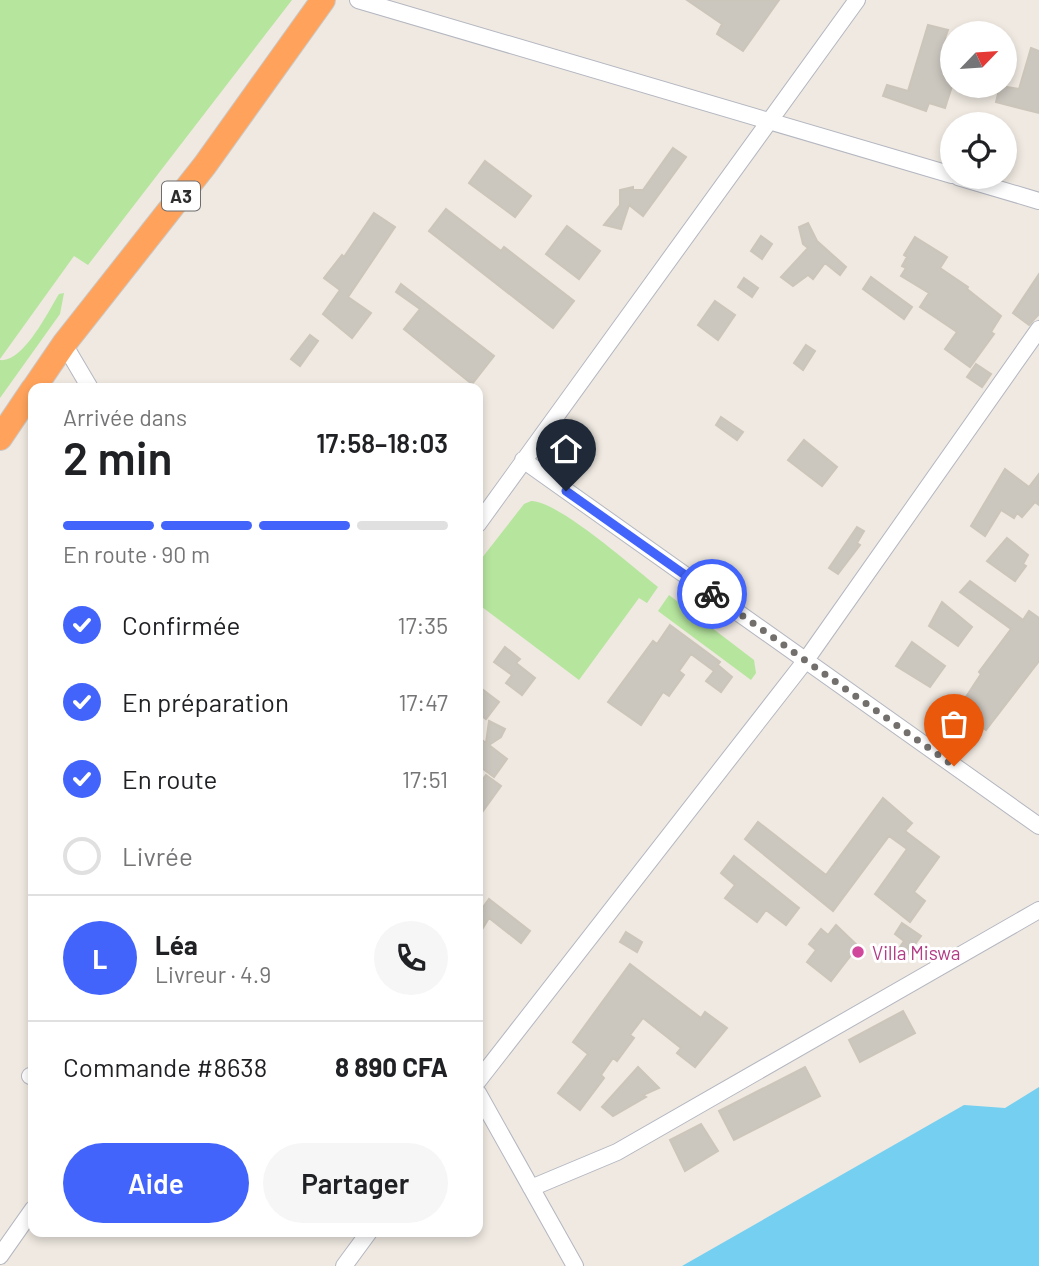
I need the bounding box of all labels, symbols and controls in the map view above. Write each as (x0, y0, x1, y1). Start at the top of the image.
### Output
north arrow (940, 21, 1017, 98)
map controls (940, 21, 1017, 189)
button: locate (940, 112, 1017, 189)
road number: A3 (162, 182, 200, 210)
text: Arrivée dans (63, 403, 187, 431)
pin (536, 419, 596, 491)
text: 17:58–18:03 (316, 427, 448, 458)
text: 2 min (63, 429, 172, 484)
icon: home (547, 430, 585, 468)
text: En route · 90 m (63, 540, 210, 568)
courier (677, 559, 747, 629)
icon: bike (693, 575, 731, 613)
icon: check (63, 606, 101, 644)
text: Confirmée (122, 609, 240, 640)
text: 17:35 (398, 611, 448, 639)
icon: check (63, 683, 101, 721)
text: En préparation (122, 686, 289, 717)
text: 17:47 (398, 688, 448, 716)
pin (924, 694, 984, 766)
icon: bag (935, 705, 973, 743)
icon: check (63, 760, 101, 798)
text: En route (122, 763, 217, 794)
text: 17:51 (402, 765, 448, 793)
text: Livrée (122, 840, 193, 871)
button: phone (374, 921, 448, 995)
text: Léa (155, 929, 198, 960)
place label: Villa Miswa (872, 941, 960, 964)
text: L (93, 943, 107, 974)
marker: Villa Miswa (850, 944, 866, 960)
text: Livreur · 4.9 (155, 960, 271, 988)
text: Commande #8638 (63, 1051, 267, 1082)
text: 8 890 CFA (335, 1051, 448, 1082)
button: Aide (63, 1143, 249, 1223)
button: Partager (263, 1143, 448, 1223)

